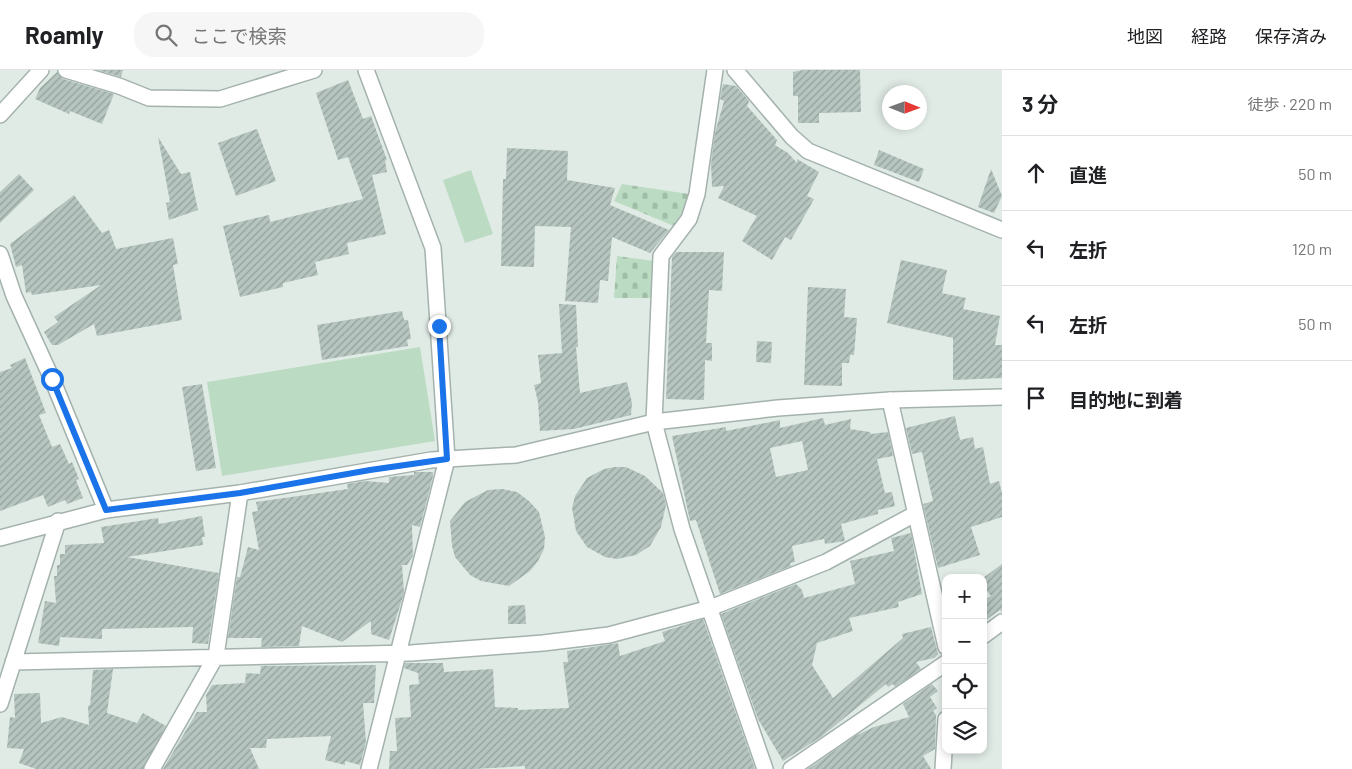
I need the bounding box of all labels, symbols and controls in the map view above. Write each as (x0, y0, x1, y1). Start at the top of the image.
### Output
search box (134, 12, 484, 57)
text: Roamly (25, 20, 104, 49)
icon: search (152, 21, 180, 49)
text: ここで検索 (192, 24, 287, 47)
text: 地図 (1127, 25, 1163, 47)
text: 経路 (1191, 25, 1227, 47)
text: 保存済み (1255, 25, 1327, 47)
north arrow (882, 85, 927, 130)
text: 3 分 (1022, 91, 1059, 116)
text: 徒歩 · 220 m (1248, 94, 1332, 113)
icon: ahead (1022, 159, 1050, 187)
text: 直進 (1069, 163, 1107, 186)
text: 50 m (1298, 164, 1332, 183)
icon: left (1022, 234, 1050, 262)
text: 左折 (1069, 238, 1107, 261)
text: 120 m (1292, 239, 1332, 258)
icon: left (1022, 309, 1050, 337)
text: 左折 (1069, 313, 1107, 336)
text: 50 m (1298, 314, 1332, 333)
route end (428, 315, 451, 338)
route start (41, 368, 64, 391)
icon: arrive (1022, 384, 1050, 412)
text: 目的地に到着 (1069, 388, 1183, 411)
map controls (942, 574, 987, 754)
button: + (942, 574, 987, 619)
button: − (942, 619, 987, 664)
button: locate (942, 664, 987, 709)
button: layers (942, 709, 987, 754)

